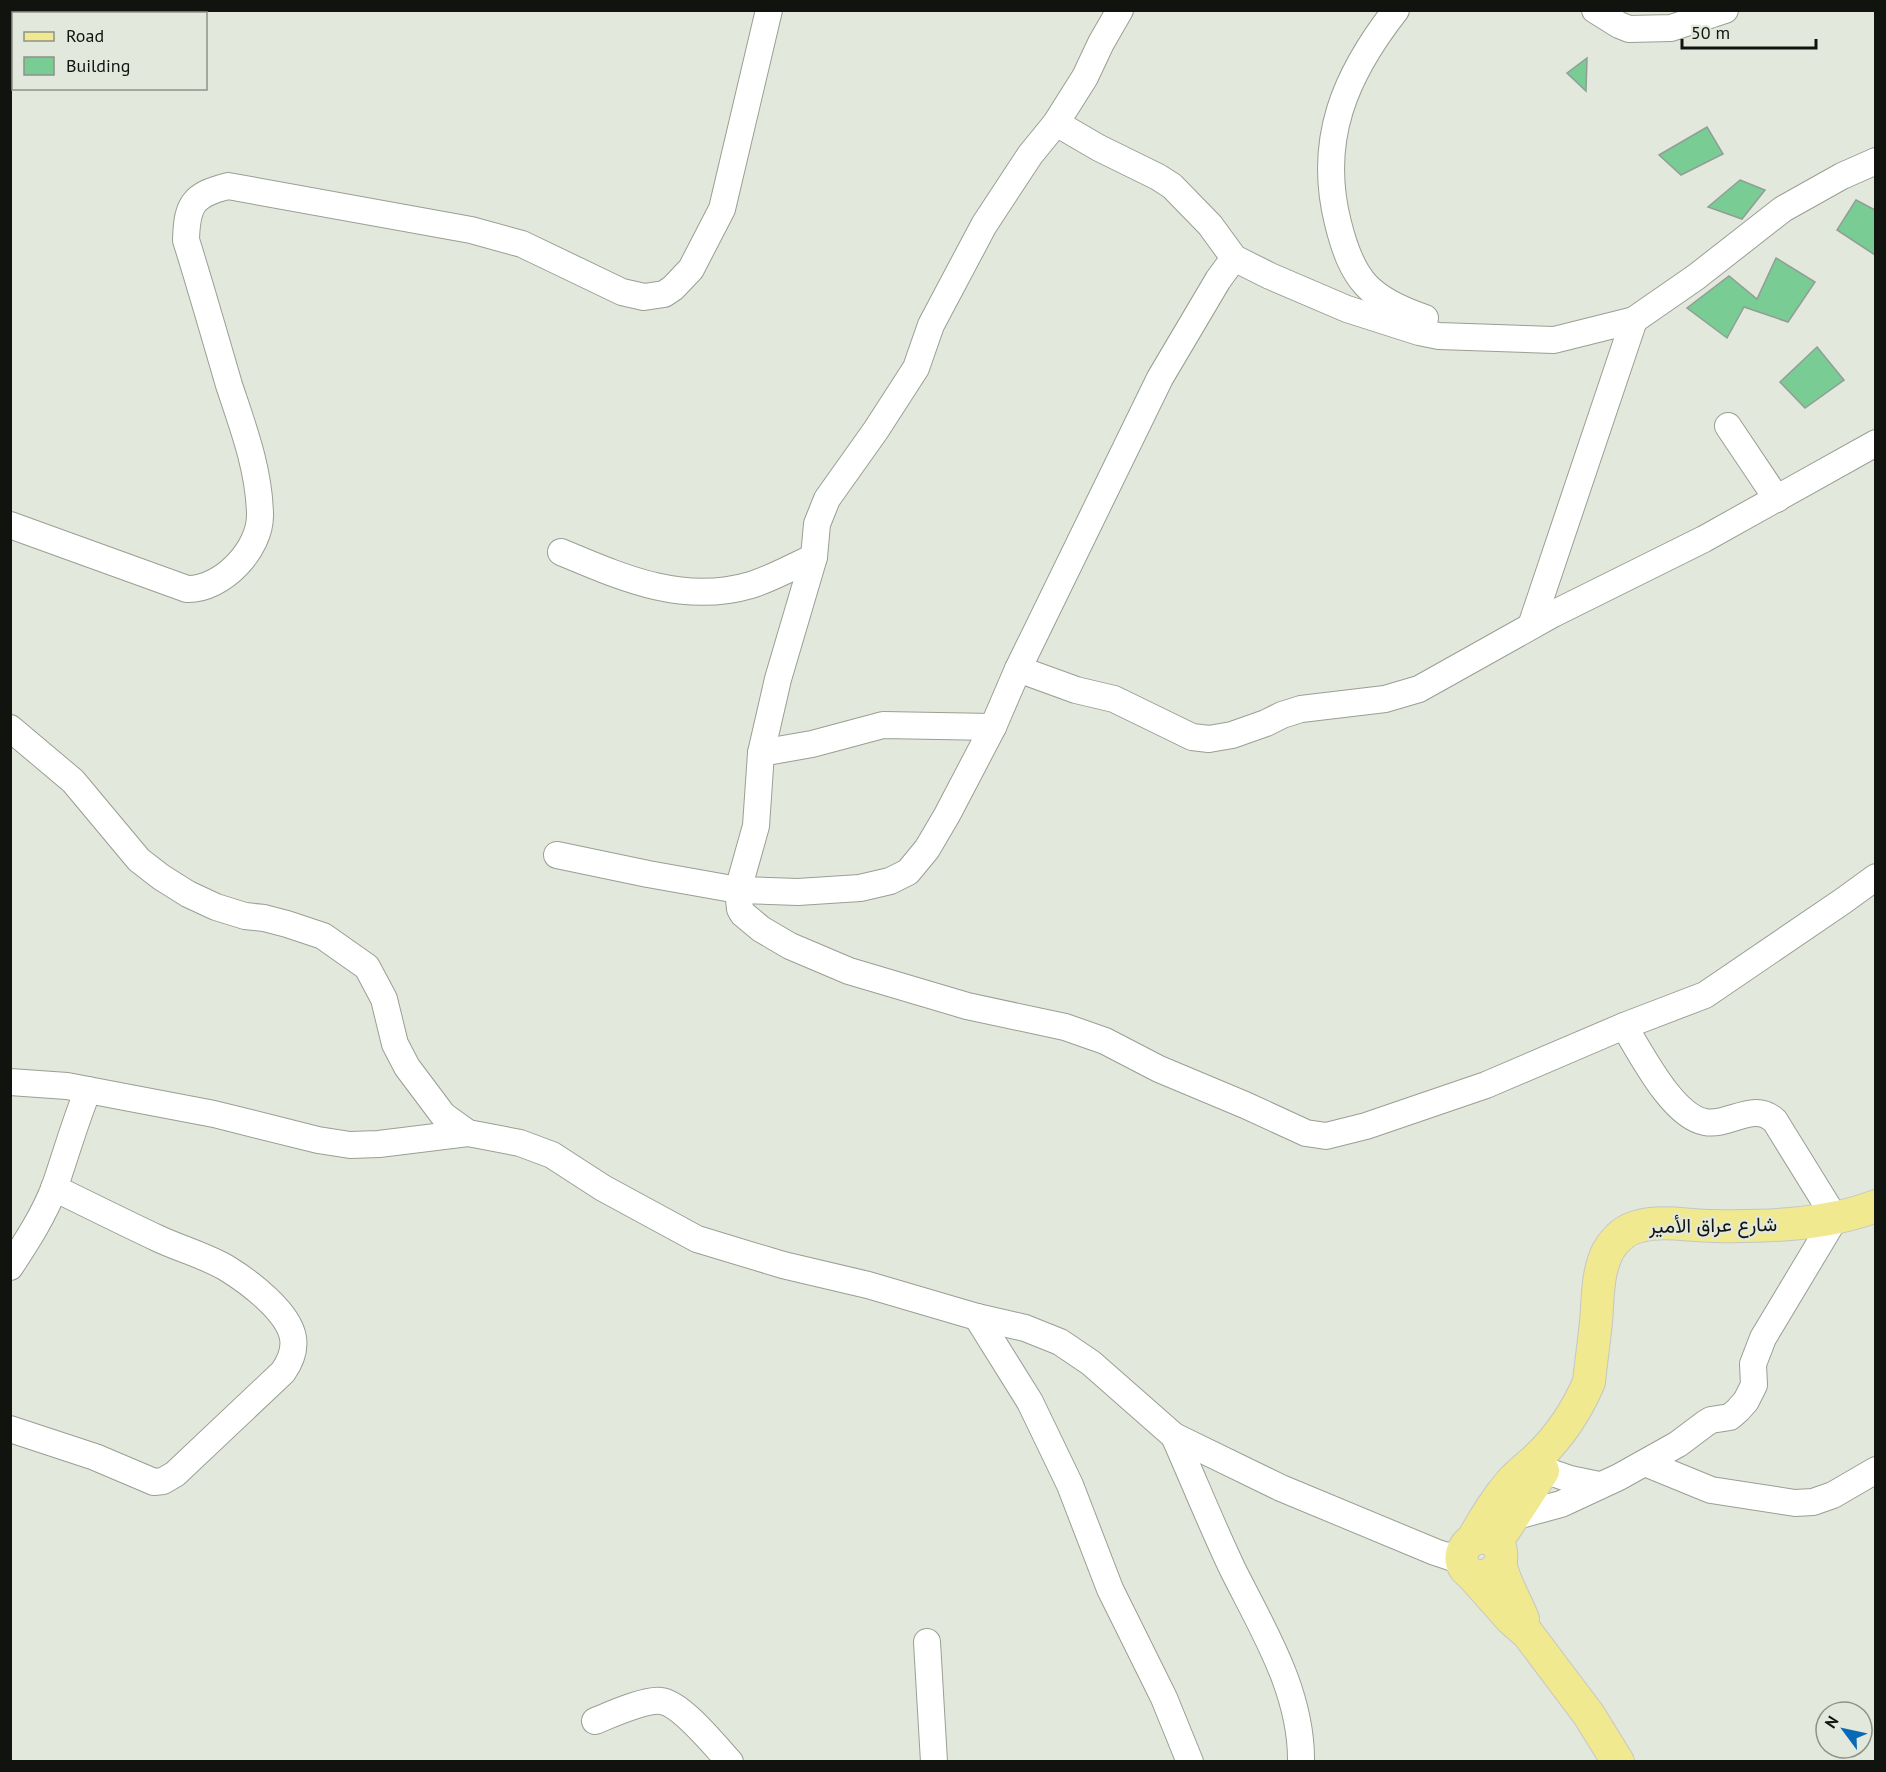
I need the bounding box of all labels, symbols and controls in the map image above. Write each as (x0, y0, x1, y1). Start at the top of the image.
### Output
legend (12, 12, 207, 90)
scale bar (1682, 12, 1816, 50)
text: 50 m (1691, 21, 1730, 44)
text: Road (66, 24, 104, 47)
text: Building (66, 54, 130, 77)
street label: شارع عراق الأمير (1648, 1211, 1777, 1240)
north arrow (1814, 1700, 1874, 1760)
text: N (1820, 1712, 1843, 1732)

